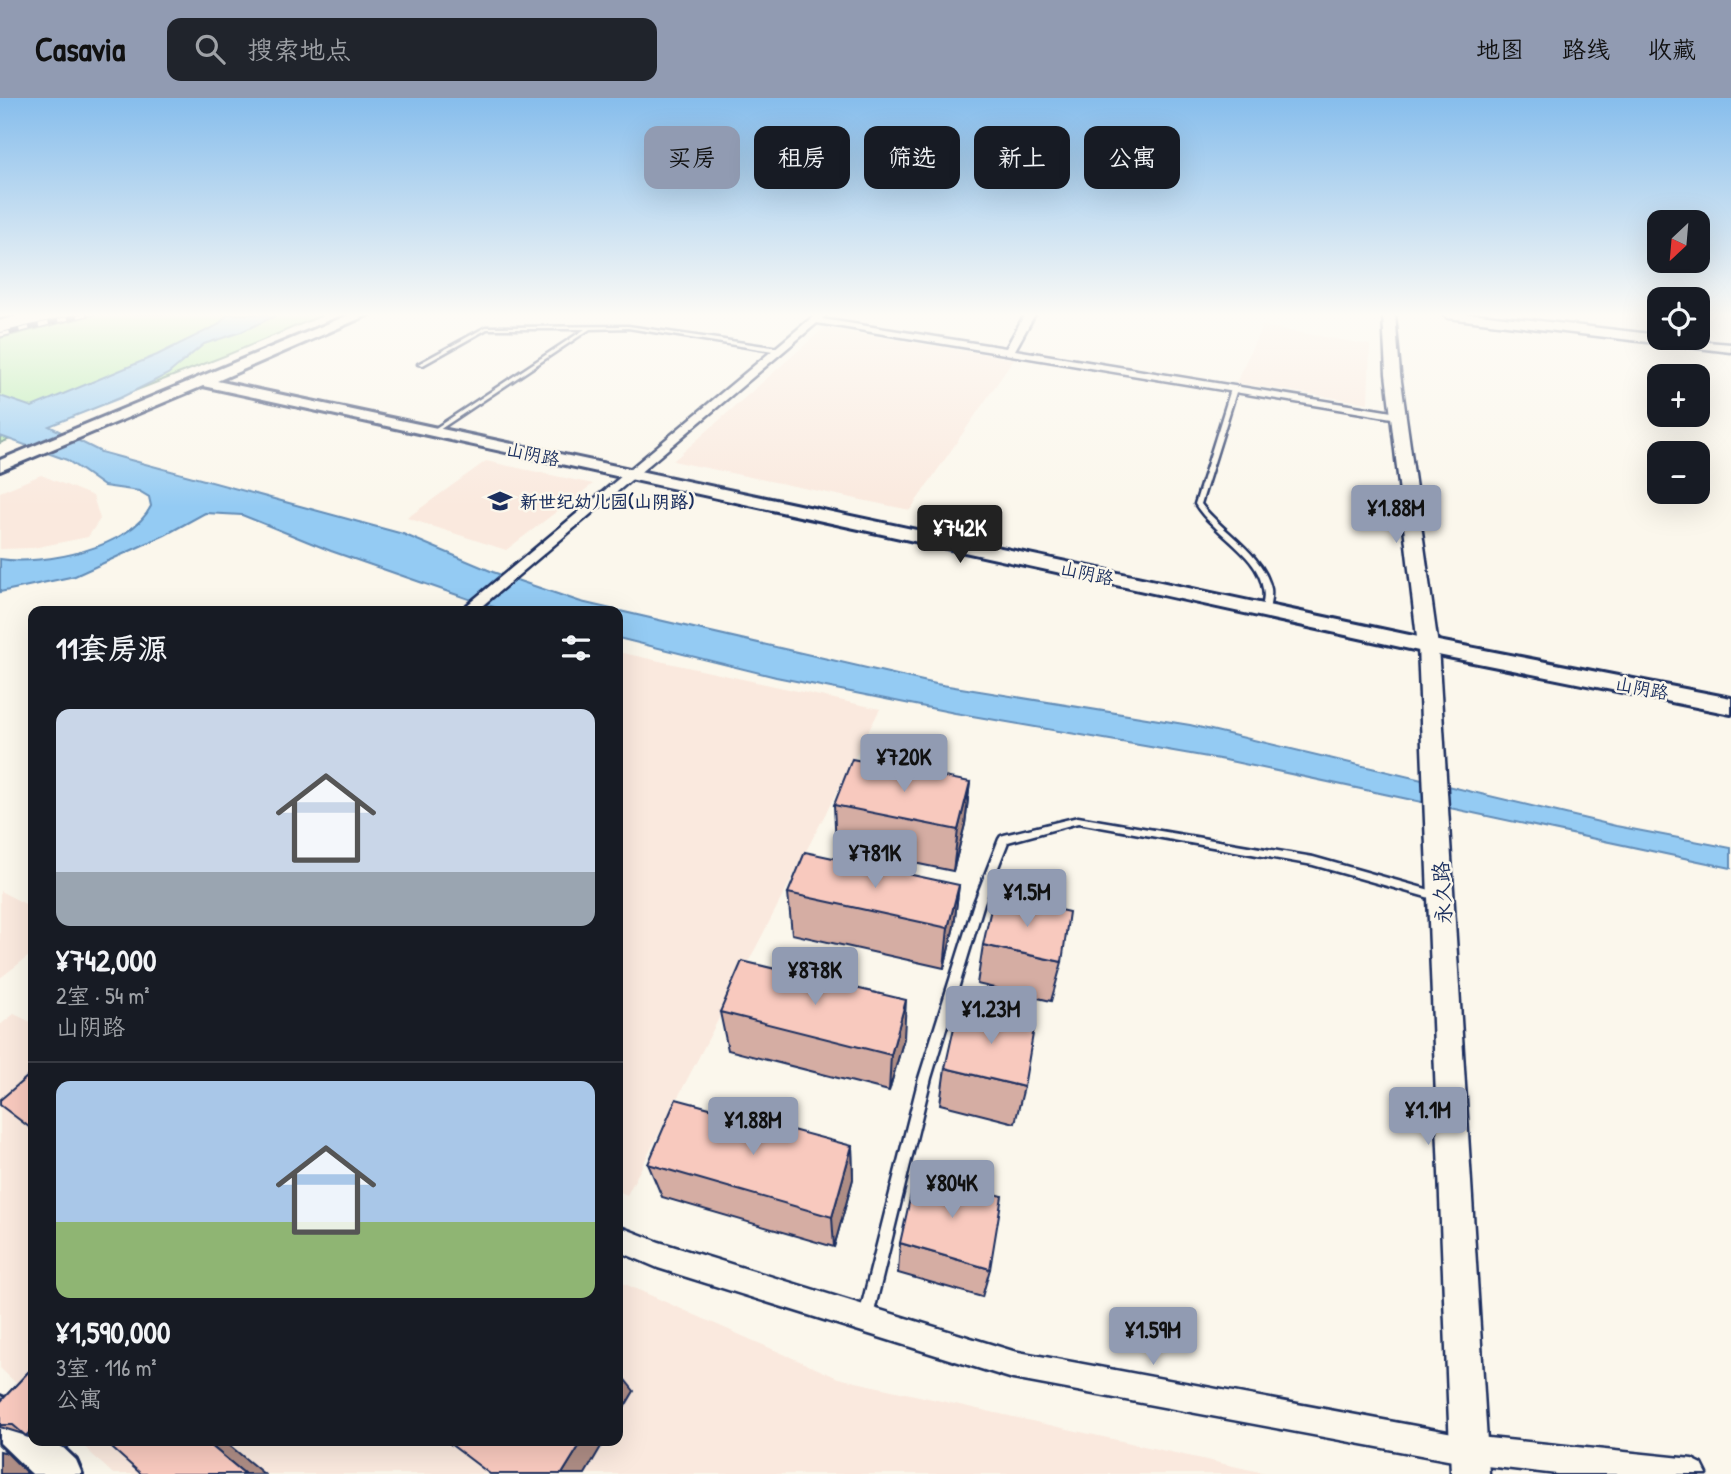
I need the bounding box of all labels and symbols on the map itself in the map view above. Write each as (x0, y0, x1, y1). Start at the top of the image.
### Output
north arrow (1647, 210, 1710, 273)
street label: 山阴路 (504, 436, 562, 472)
pin: ¥1.88M (1339, 486, 1453, 545)
school or university icon: 新世纪幼儿园(山阴路) (486, 487, 514, 515)
place label: 新世纪幼儿园(山阴路) (520, 489, 695, 514)
pin: ¥742K (911, 505, 1009, 565)
street label: 山阴路 (1058, 555, 1116, 591)
street label: 山阴路 (1613, 671, 1671, 705)
pin: ¥720K (855, 734, 953, 794)
pin: ¥781K (826, 830, 924, 890)
street label: 永久路 (1426, 861, 1458, 925)
pin: ¥1.5M (978, 870, 1076, 929)
pin: ¥878K (766, 948, 864, 1007)
pin: ¥1.23M (934, 986, 1048, 1046)
pin: ¥1.1M (1379, 1088, 1477, 1147)
pin: ¥1.88M (696, 1098, 810, 1157)
pin: ¥804K (903, 1160, 1001, 1220)
pin: ¥1.59M (1096, 1308, 1210, 1367)

